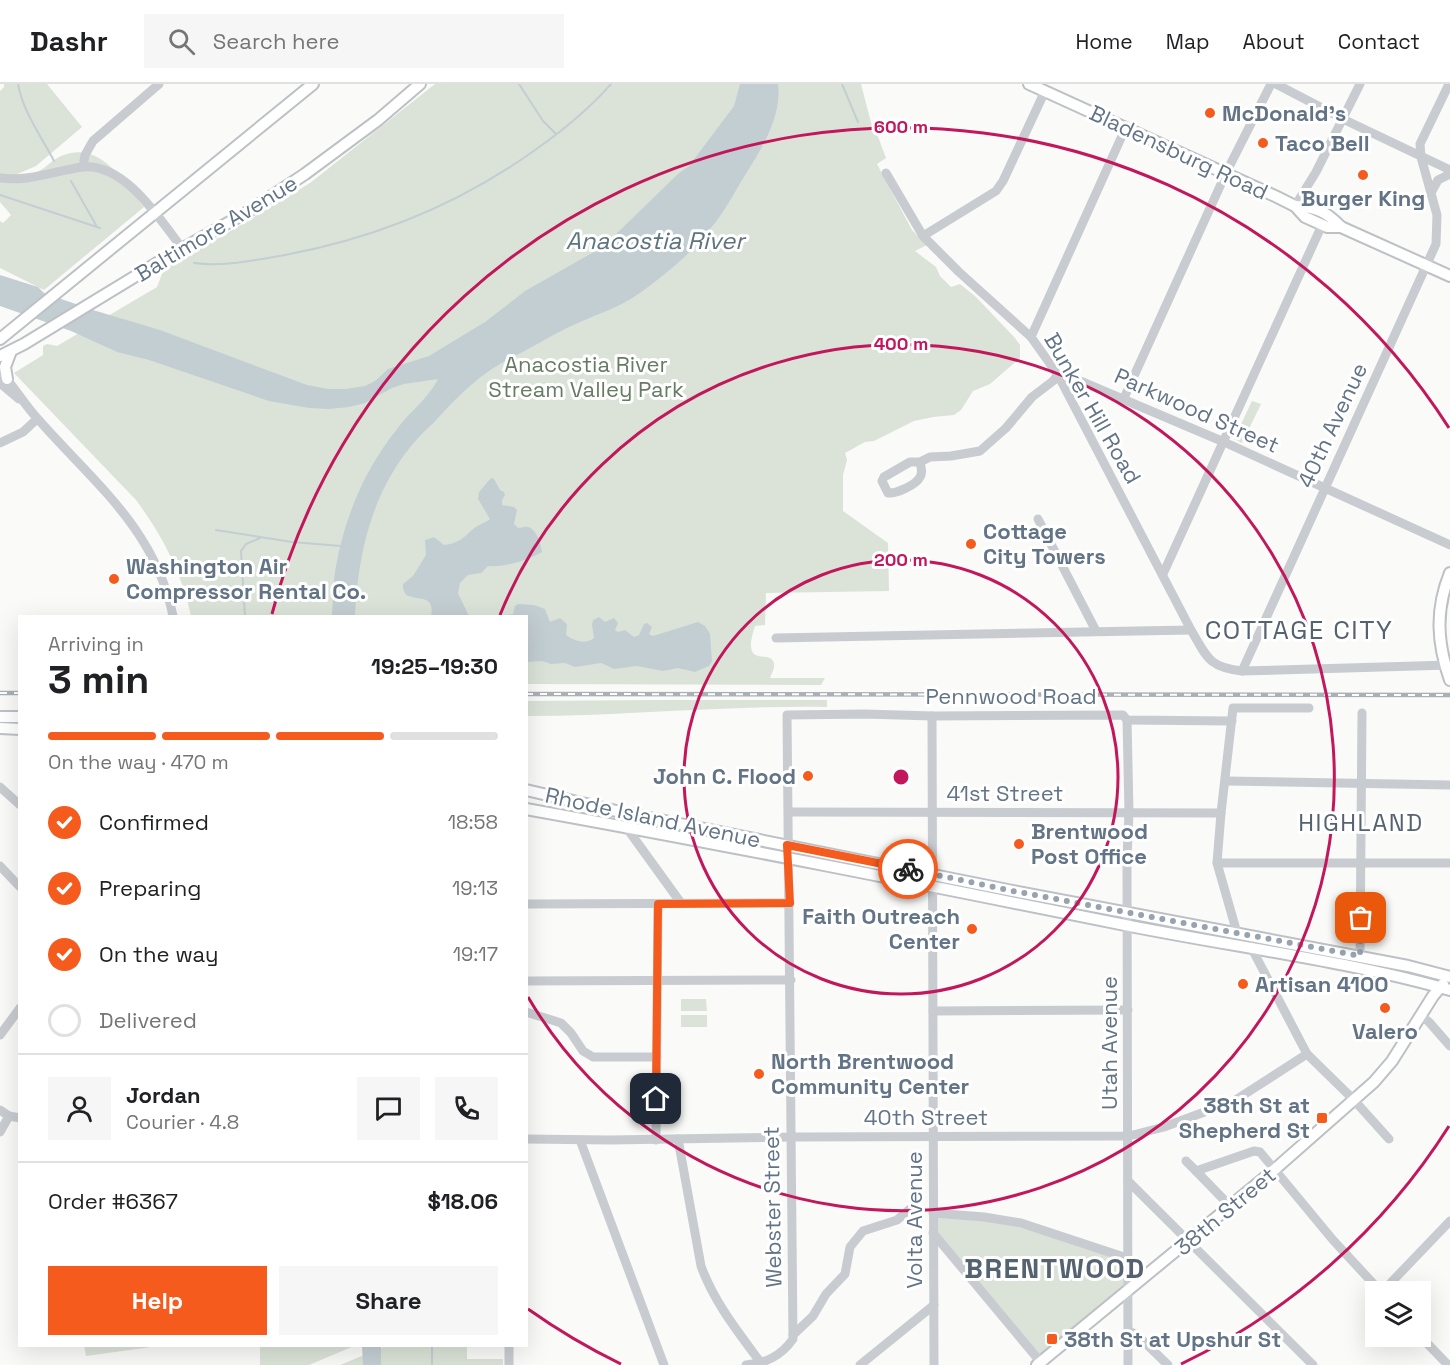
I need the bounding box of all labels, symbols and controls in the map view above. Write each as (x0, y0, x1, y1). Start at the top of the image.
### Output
search box (144, 14, 564, 68)
text: Dashr (30, 23, 108, 59)
icon: search (165, 25, 198, 58)
text: Search here (213, 27, 340, 55)
text: Home (1075, 28, 1133, 55)
text: Map (1166, 28, 1210, 55)
text: About (1243, 28, 1305, 55)
text: Contact (1338, 28, 1420, 55)
street label: Bladensburg Road (1085, 98, 1273, 206)
place label: McDonald's (1222, 99, 1346, 127)
marker: McDonald's (1203, 106, 1217, 120)
text: 600 m (874, 115, 928, 138)
place label: Taco Bell (1275, 129, 1370, 157)
marker: Taco Bell (1256, 136, 1270, 150)
street label: Baltimore Avenue (130, 168, 302, 288)
marker: Burger King (1356, 168, 1370, 182)
place label: Burger King (1301, 184, 1425, 212)
water label: Anacostia River (566, 225, 747, 256)
street label: Bunker Hill Road (1038, 327, 1148, 489)
text: 400 m (874, 332, 928, 355)
park label: Anacostia River Stream Valley Park (488, 350, 684, 403)
street label: 40th Avenue (1291, 358, 1373, 492)
street label: Parkwood Street (1110, 361, 1284, 459)
place label: Cottage City Towers (983, 517, 1106, 570)
marker: Cottage City Towers (964, 537, 978, 551)
text: 200 m (874, 548, 928, 571)
place label: Washington Air Compressor Rental Co. (126, 552, 366, 605)
marker: Washington Air Compressor Rental Co. (107, 572, 121, 586)
district label: COTTAGE CITY (1205, 613, 1393, 647)
text: Arriving in (48, 631, 144, 657)
text: 19:25–19:30 (371, 652, 498, 680)
text: 3 min (48, 655, 149, 704)
street label: Pennwood Road (925, 682, 1097, 710)
text: On the way · 470 m (48, 749, 229, 775)
place label: John C. Flood (653, 762, 796, 790)
centre of rings (891, 767, 911, 787)
marker: John C. Flood (801, 769, 815, 783)
street label: 41st Street (947, 779, 1063, 807)
street label: Rhode Island Avenue (543, 780, 763, 854)
icon: check (48, 806, 81, 839)
district label: HIGHLAND (1298, 807, 1424, 838)
text: Confirmed (99, 808, 209, 836)
text: 18:58 (448, 809, 498, 835)
place label: Brentwood Post Office (1031, 817, 1148, 870)
marker: Brentwood Post Office (1012, 837, 1026, 851)
courier (878, 839, 938, 899)
icon: bike (892, 853, 925, 886)
icon: check (48, 872, 81, 905)
text: Preparing (99, 874, 201, 902)
text: 19:13 (452, 875, 498, 901)
pin (1335, 892, 1386, 943)
icon: bag (1344, 901, 1377, 934)
place label: Faith Outreach Center (802, 902, 960, 955)
marker: Faith Outreach Center (965, 922, 979, 936)
icon: check (48, 938, 81, 971)
text: On the way (99, 940, 218, 968)
text: 19:17 (453, 941, 498, 967)
place label: Artisan 4100 (1255, 970, 1388, 998)
street label: Utah Avenue (1095, 976, 1123, 1110)
marker: Artisan 4100 (1236, 977, 1250, 991)
marker: Valero (1378, 1001, 1392, 1015)
text: Delivered (99, 1006, 197, 1034)
place label: Valero (1352, 1017, 1418, 1045)
place label: North Brentwood Community Center (771, 1047, 970, 1100)
marker: North Brentwood Community Center (752, 1067, 766, 1081)
pin (630, 1073, 681, 1124)
button: person (48, 1077, 111, 1140)
button: chat (357, 1077, 420, 1140)
button: phone (435, 1077, 498, 1140)
text: Jordan (126, 1081, 201, 1109)
icon: home (639, 1082, 672, 1115)
place label: 38th St at Shepherd St (1179, 1091, 1310, 1144)
street label: 40th Street (864, 1103, 988, 1131)
text: Courier · 4.8 (126, 1109, 239, 1135)
marker: 38th St at Shepherd St (1315, 1111, 1329, 1125)
street label: Webster Street (757, 1126, 787, 1288)
street label: Volta Avenue (900, 1151, 928, 1289)
street label: 38th Street (1169, 1161, 1281, 1261)
text: Order #6367 (48, 1187, 178, 1215)
text: $18.06 (427, 1187, 498, 1215)
district label: BRENTWOOD (964, 1250, 1146, 1286)
button: Help (48, 1266, 267, 1335)
button: Share (279, 1266, 498, 1335)
map controls (1365, 1281, 1431, 1347)
button: layers (1365, 1281, 1431, 1347)
place label: 38th St at Upshur St (1064, 1325, 1281, 1353)
marker: 38th St at Upshur St (1045, 1332, 1059, 1346)

